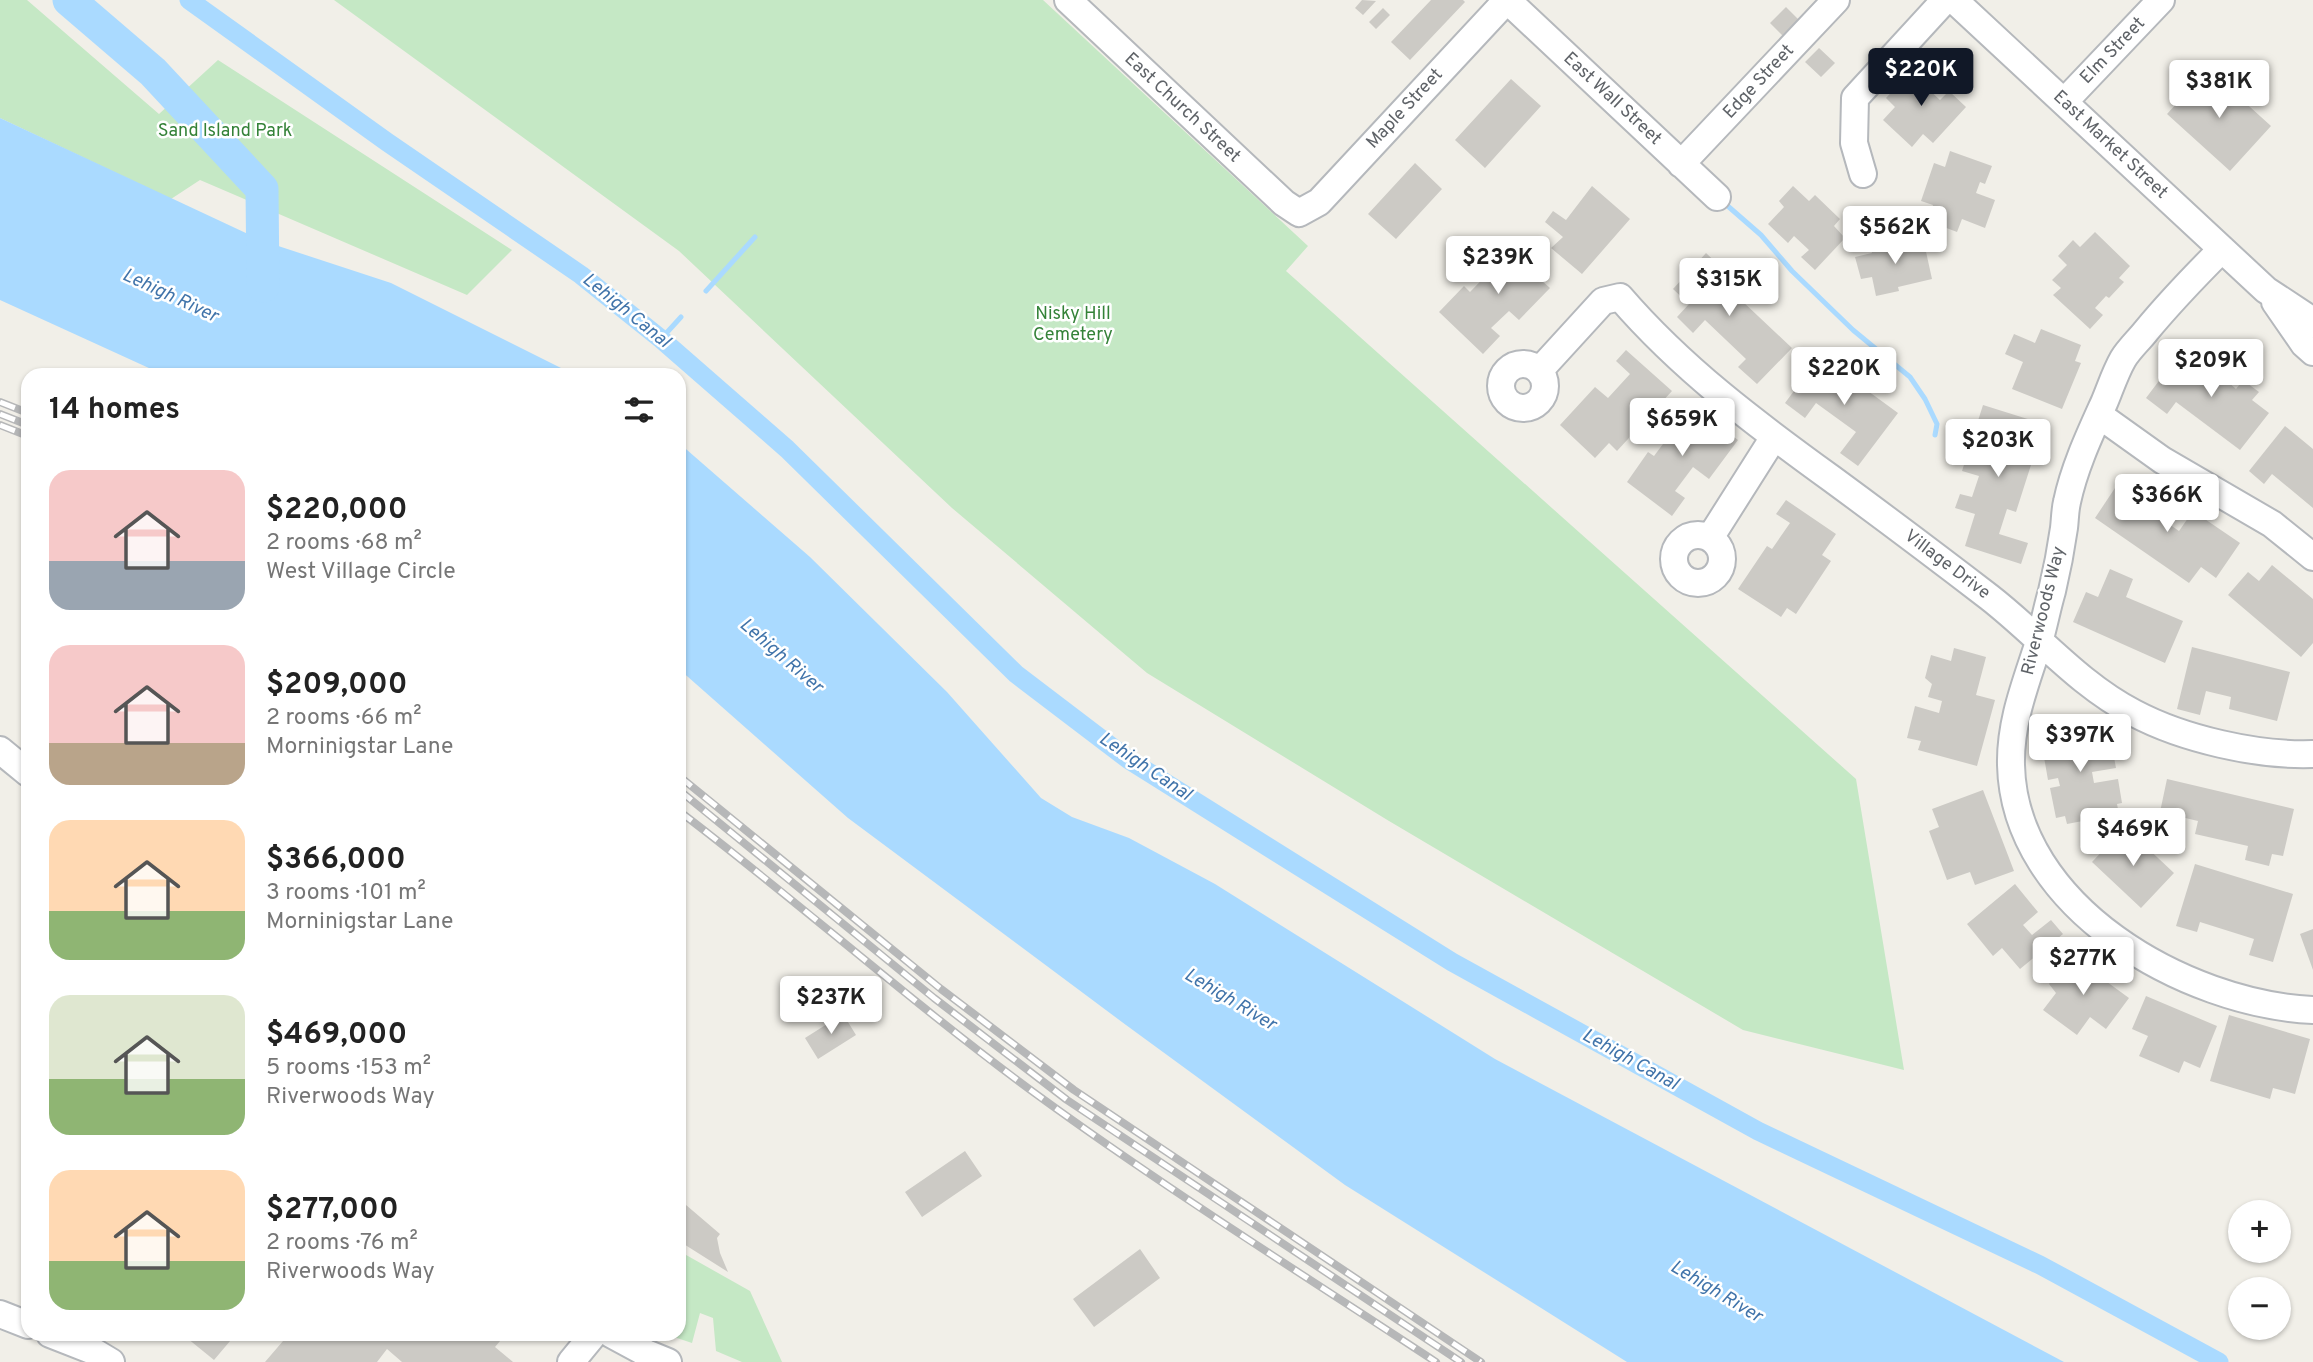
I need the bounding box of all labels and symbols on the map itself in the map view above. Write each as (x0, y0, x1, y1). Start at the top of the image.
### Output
street label: Elm Street (2075, 13, 2151, 89)
street label: Edge Street (1719, 40, 1799, 124)
street label: East Wall Street (1558, 47, 1666, 151)
street label: East Church Street (1119, 48, 1245, 168)
pin: $220K (1872, 48, 1970, 108)
pin: $381K (2170, 60, 2268, 120)
street label: Maple Street (1362, 64, 1448, 154)
street label: East Market Street (2048, 86, 2172, 204)
park label: Sand Island Park (158, 120, 292, 143)
pin: $562K (1846, 206, 1944, 266)
pin: $239K (1449, 236, 1547, 296)
pin: $315K (1680, 258, 1778, 318)
water label: Lehigh River (118, 263, 223, 329)
water label: Lehigh Canal (577, 268, 676, 355)
park label: Nisky Hill Cemetery (1033, 303, 1113, 347)
pin: $209K (2162, 340, 2260, 399)
pin: $220K (1795, 348, 1893, 407)
pin: $659K (1633, 398, 1731, 458)
pin: $203K (1949, 420, 2047, 479)
pin: $366K (2118, 475, 2216, 534)
street label: Village Drive (1899, 525, 1995, 605)
street label: Riverwoods Way (2017, 544, 2071, 678)
water label: Lehigh River (734, 613, 829, 700)
pin: $397K (2031, 714, 2129, 774)
water label: Lehigh Canal (1094, 727, 1197, 807)
pin: $469K (2084, 808, 2182, 868)
pin: $277K (2034, 937, 2132, 997)
water label: Lehigh River (1180, 963, 1282, 1038)
pin: $237K (782, 976, 880, 1036)
water label: Lehigh Canal (1578, 1024, 1683, 1097)
water label: Lehigh River (1666, 1255, 1768, 1330)

